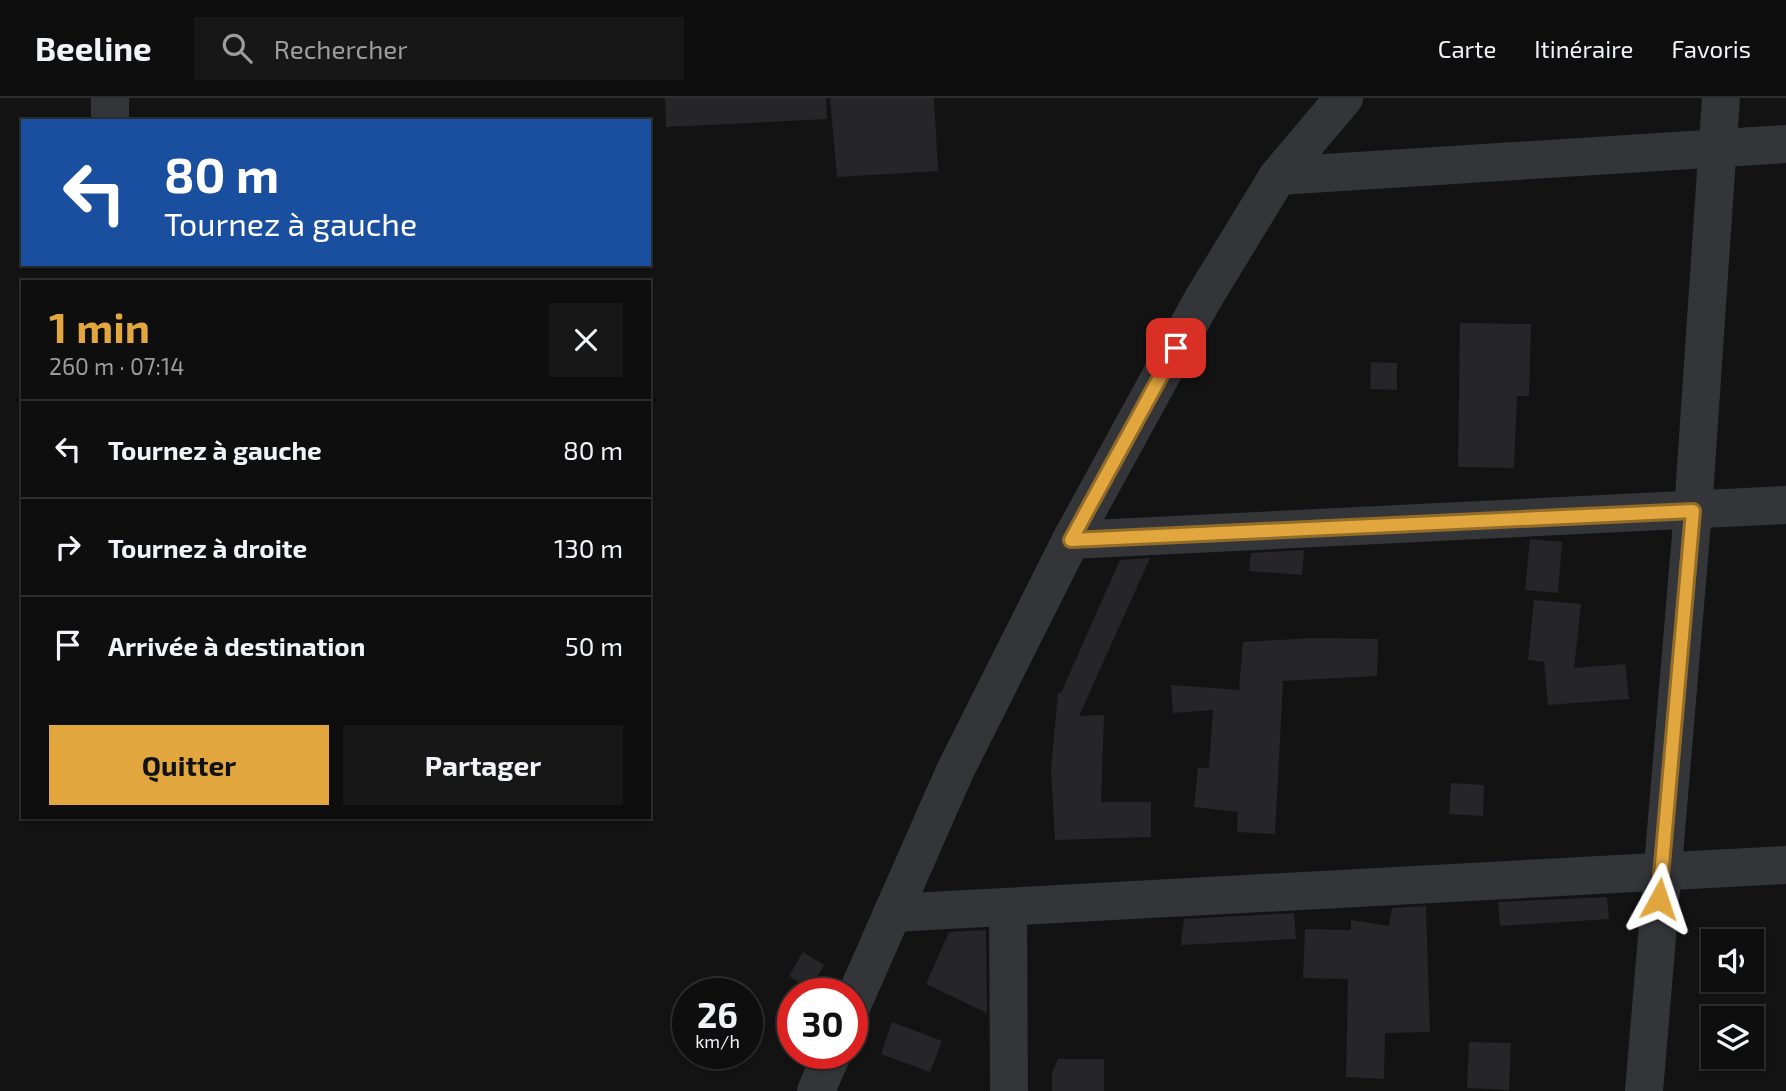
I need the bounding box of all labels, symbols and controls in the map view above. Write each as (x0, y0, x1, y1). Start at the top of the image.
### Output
search box (194, 17, 684, 80)
text: Beeline (35, 28, 152, 68)
icon: search (218, 29, 256, 67)
text: Rechercher (274, 33, 408, 64)
text: Carte (1438, 34, 1496, 63)
text: Itinéraire (1534, 34, 1633, 63)
text: Favoris (1671, 34, 1751, 63)
text: 80 m (164, 144, 279, 203)
icon: left (49, 147, 140, 238)
text: Tournez à gauche (164, 204, 417, 242)
text: 1 min (49, 301, 150, 351)
button: close (549, 303, 623, 377)
pin (1146, 318, 1206, 378)
icon: arrive (1157, 329, 1195, 367)
text: 260 m · 07:14 (49, 352, 184, 380)
icon: left (49, 430, 87, 468)
text: Tournez à gauche (108, 434, 322, 465)
text: 80 m (563, 434, 623, 465)
icon: right (49, 528, 87, 566)
text: Tournez à droite (108, 532, 307, 563)
text: 130 m (554, 532, 623, 563)
icon: arrive (49, 626, 87, 664)
text: Arrivée à destination (108, 630, 365, 661)
text: 50 m (565, 630, 623, 661)
button: Quitter (49, 725, 329, 805)
button: Partager (343, 725, 623, 805)
position arrow (1622, 862, 1696, 936)
map controls (1701, 929, 1764, 1069)
button: sound (1701, 929, 1764, 992)
speed limit sign: 30 (777, 978, 868, 1069)
text: 26 (697, 993, 738, 1035)
button: layers (1701, 1006, 1764, 1069)
text: km/h (695, 1030, 740, 1052)

